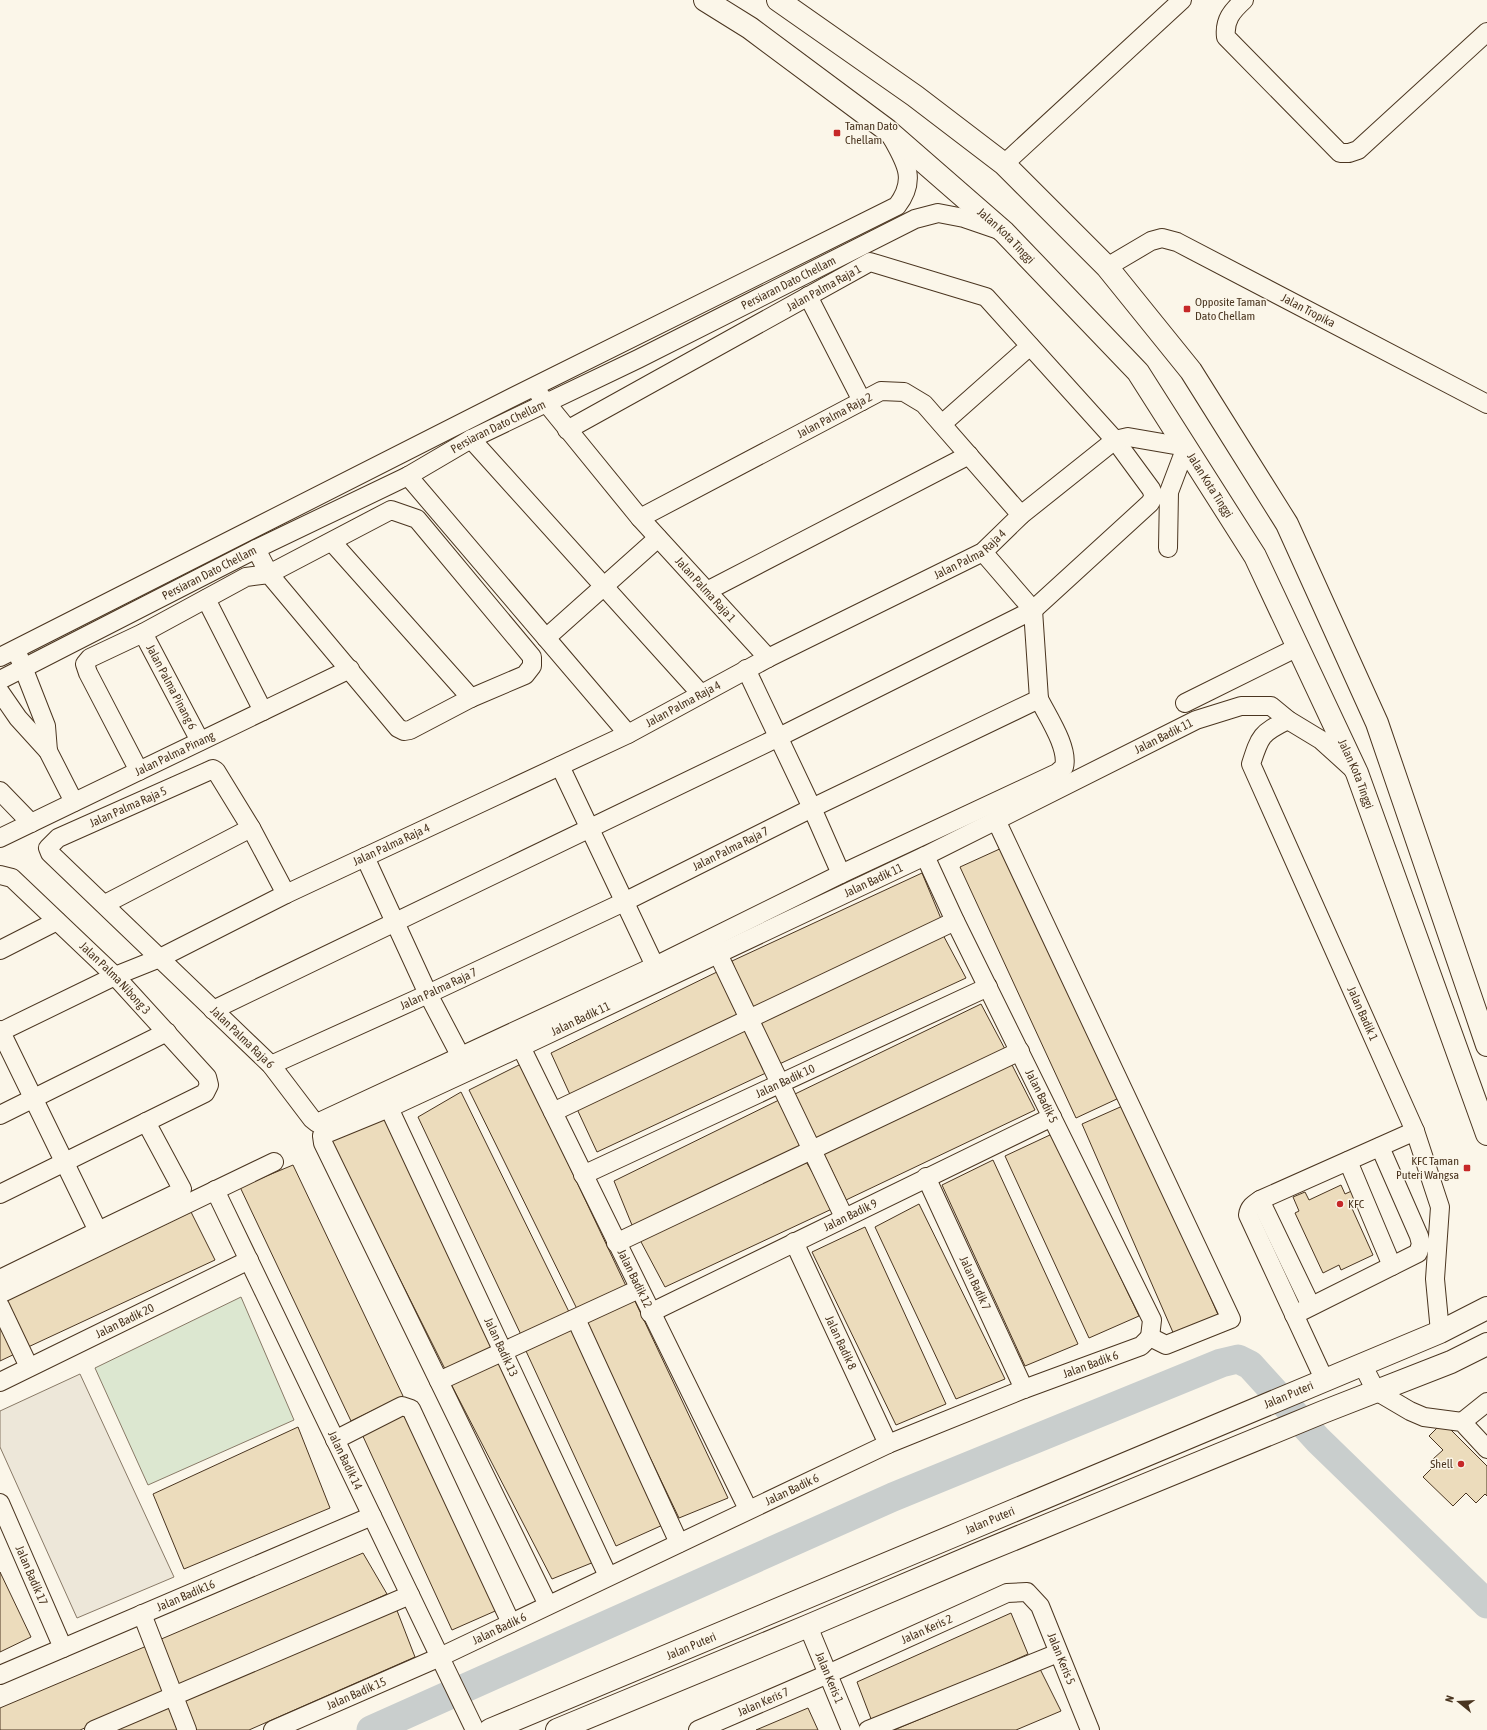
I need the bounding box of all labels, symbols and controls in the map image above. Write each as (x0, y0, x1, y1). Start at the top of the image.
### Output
place label: Taman Dato Chellam (845, 119, 898, 147)
marker: Taman Dato Chellam (832, 128, 842, 138)
street label: Jalan Kota Tinggi (974, 205, 1037, 267)
street label: Persiaran Dato Chellam (739, 253, 838, 313)
street label: Jalan Palma Raja 1 (784, 262, 864, 314)
street label: Jalan Tropika (1279, 291, 1337, 330)
place label: Opposite Taman Dato Chellam (1195, 295, 1267, 323)
marker: Opposite Taman Dato Chellam (1182, 304, 1192, 314)
street label: Jalan Palma Raja 2 (795, 390, 875, 441)
street label: Persiaran Dato Chellam (448, 397, 548, 456)
street label: Jalan Kota Tinggi (1184, 450, 1236, 520)
street label: Jalan Palma Raja 4 (932, 526, 1009, 582)
street label: Persiaran Dato Chellam (160, 543, 259, 603)
street label: Jalan Palma Raja 1 (672, 554, 739, 625)
street label: Jalan Palma Pinang 6 (143, 642, 200, 732)
street label: Jalan Palma Raja 4 (643, 678, 723, 730)
street label: Jalan Badik 11 (1132, 716, 1196, 757)
street label: Jalan Palma Pinang (133, 728, 218, 779)
street label: Jalan Kota Tinggi (1335, 737, 1376, 811)
street label: Jalan Palma Raja 5 (87, 784, 169, 830)
street label: Jalan Palma Raja 4 (351, 821, 432, 869)
street label: Jalan Palma Raja 7 (690, 824, 771, 874)
street label: Jalan Badik 11 (842, 860, 906, 900)
street label: Jalan Palma Nibong 3 (77, 939, 153, 1017)
street label: Jalan Palma Raja 7 (398, 965, 480, 1013)
street label: Jalan Badik 1 (1344, 984, 1381, 1043)
street label: Jalan Badik 11 (549, 999, 613, 1039)
street label: Jalan Palma Raja 6 (208, 1004, 278, 1072)
street label: Jalan Badik 10 (753, 1061, 817, 1101)
street label: Jalan Badik 5 (1022, 1067, 1061, 1125)
place label: KFC Taman Puteri Wangsa (1396, 1154, 1459, 1182)
marker: KFC Taman Puteri Wangsa (1462, 1163, 1472, 1173)
street label: Jalan Badik 9 (821, 1196, 880, 1234)
place label: KFC (1348, 1197, 1365, 1211)
marker: KFC (1335, 1199, 1345, 1209)
street label: Jalan Badik 12 (614, 1247, 655, 1310)
street label: Jalan Badik 7 (957, 1254, 994, 1313)
street label: Jalan Badik 20 (93, 1300, 157, 1341)
street label: Jalan Badik 8 (822, 1313, 860, 1372)
street label: Jalan Badik 13 (481, 1315, 521, 1379)
street label: Jalan Badik 6 (1061, 1348, 1121, 1381)
street label: Jalan Puteri (1262, 1378, 1316, 1412)
street label: Jalan Badik 14 (325, 1429, 365, 1492)
place label: Shell (1430, 1457, 1454, 1471)
marker: Shell (1456, 1459, 1466, 1469)
street label: Jalan Badik 6 (763, 1471, 822, 1508)
street label: Jalan Puteri (963, 1504, 1017, 1537)
street label: Jalan Badik 17 (12, 1543, 51, 1608)
street label: Jalan Badik16 (154, 1577, 217, 1614)
street label: Jalan Badik 6 (470, 1610, 529, 1648)
street label: Jalan Keris 2 (899, 1612, 955, 1647)
street label: Jalan Puteri (664, 1630, 718, 1663)
street label: Jalan Keris 5 (1045, 1631, 1078, 1687)
street label: Jalan Keris 1 (812, 1650, 846, 1706)
street label: Jalan Badik 15 (324, 1674, 388, 1713)
north arrow (1439, 1682, 1479, 1722)
street label: Jalan Keris 7 (735, 1685, 791, 1719)
text: N (1443, 1694, 1456, 1704)

